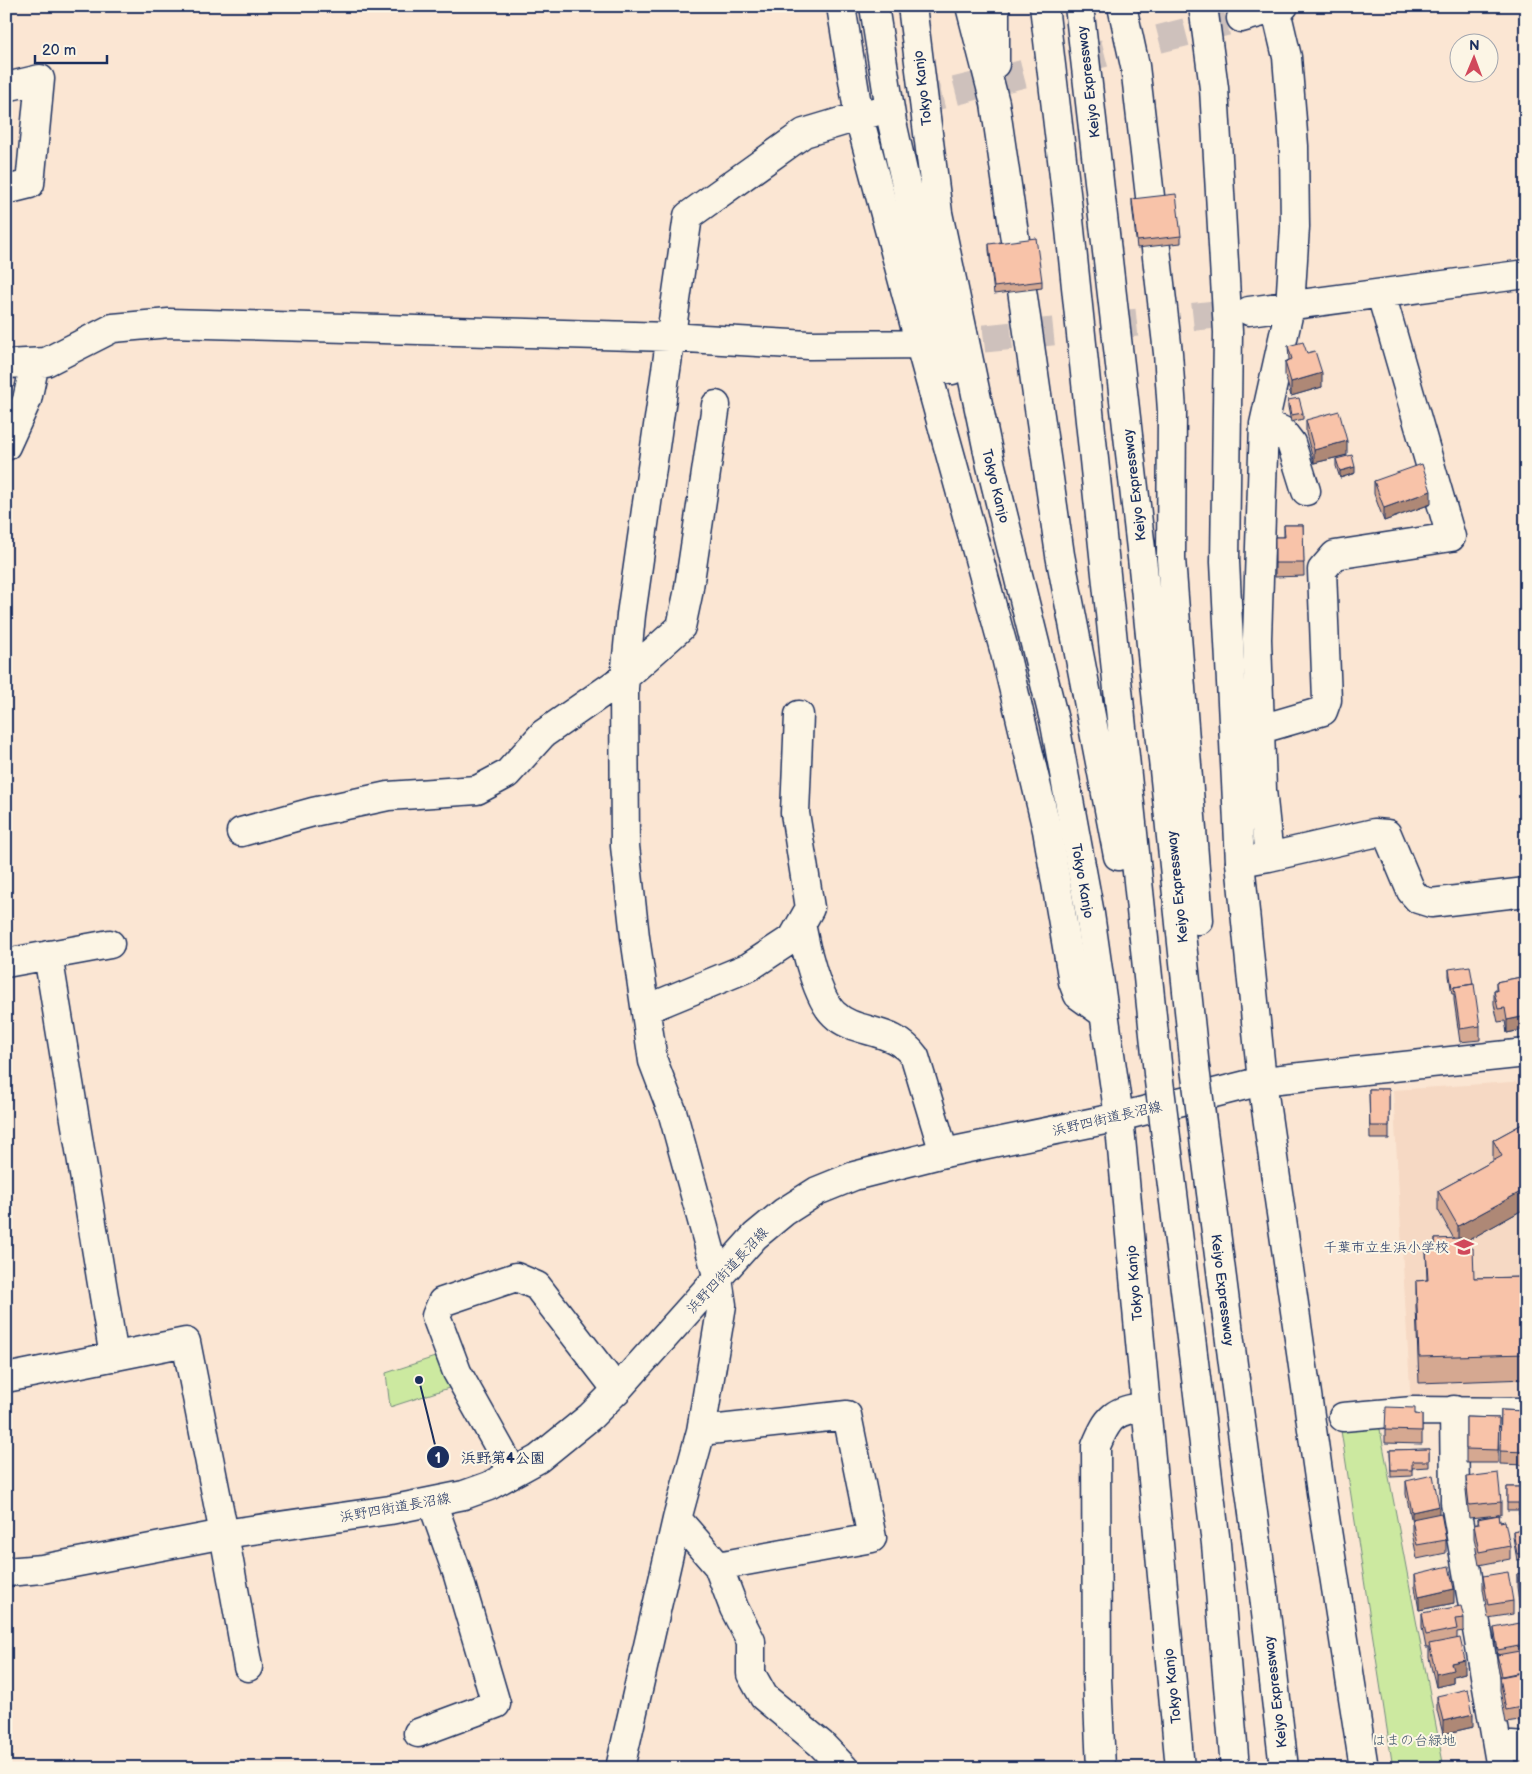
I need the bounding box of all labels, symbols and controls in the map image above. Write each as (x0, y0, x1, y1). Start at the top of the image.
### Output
street label: Keiyo Expressway (1073, 24, 1104, 139)
scale bar (35, 32, 108, 64)
north arrow (1450, 32, 1500, 82)
text: N (1469, 37, 1480, 54)
text: 20 m (42, 41, 76, 60)
street label: Tokyo Kanjo (909, 49, 936, 127)
street label: Keiyo Expressway (1119, 427, 1150, 542)
street label: Tokyo Kanjo (978, 447, 1013, 525)
street label: Keiyo Expressway (1163, 829, 1192, 944)
street label: Tokyo Kanjo (1068, 842, 1097, 920)
street label: 浜野四街道長沼線 (1051, 1098, 1164, 1139)
street label: 浜野四街道長沼線 (683, 1224, 772, 1317)
street label: Keiyo Expressway (1207, 1233, 1238, 1348)
school or university icon: 千葉市立生浜小学校 (1453, 1236, 1475, 1258)
place label: 千葉市立生浜小学校 (1323, 1239, 1449, 1256)
street label: Tokyo Kanjo (1123, 1244, 1146, 1321)
callout: 浜野第4公園 (426, 1442, 555, 1472)
text: 1 (435, 1449, 441, 1468)
text: 浜野第4公園 (461, 1449, 545, 1468)
street label: 浜野四街道長沼線 (338, 1489, 452, 1526)
street label: Keiyo Expressway (1260, 1634, 1291, 1749)
street label: Tokyo Kanjo (1160, 1647, 1185, 1724)
park label: はまの台緑地 (1372, 1732, 1456, 1749)

